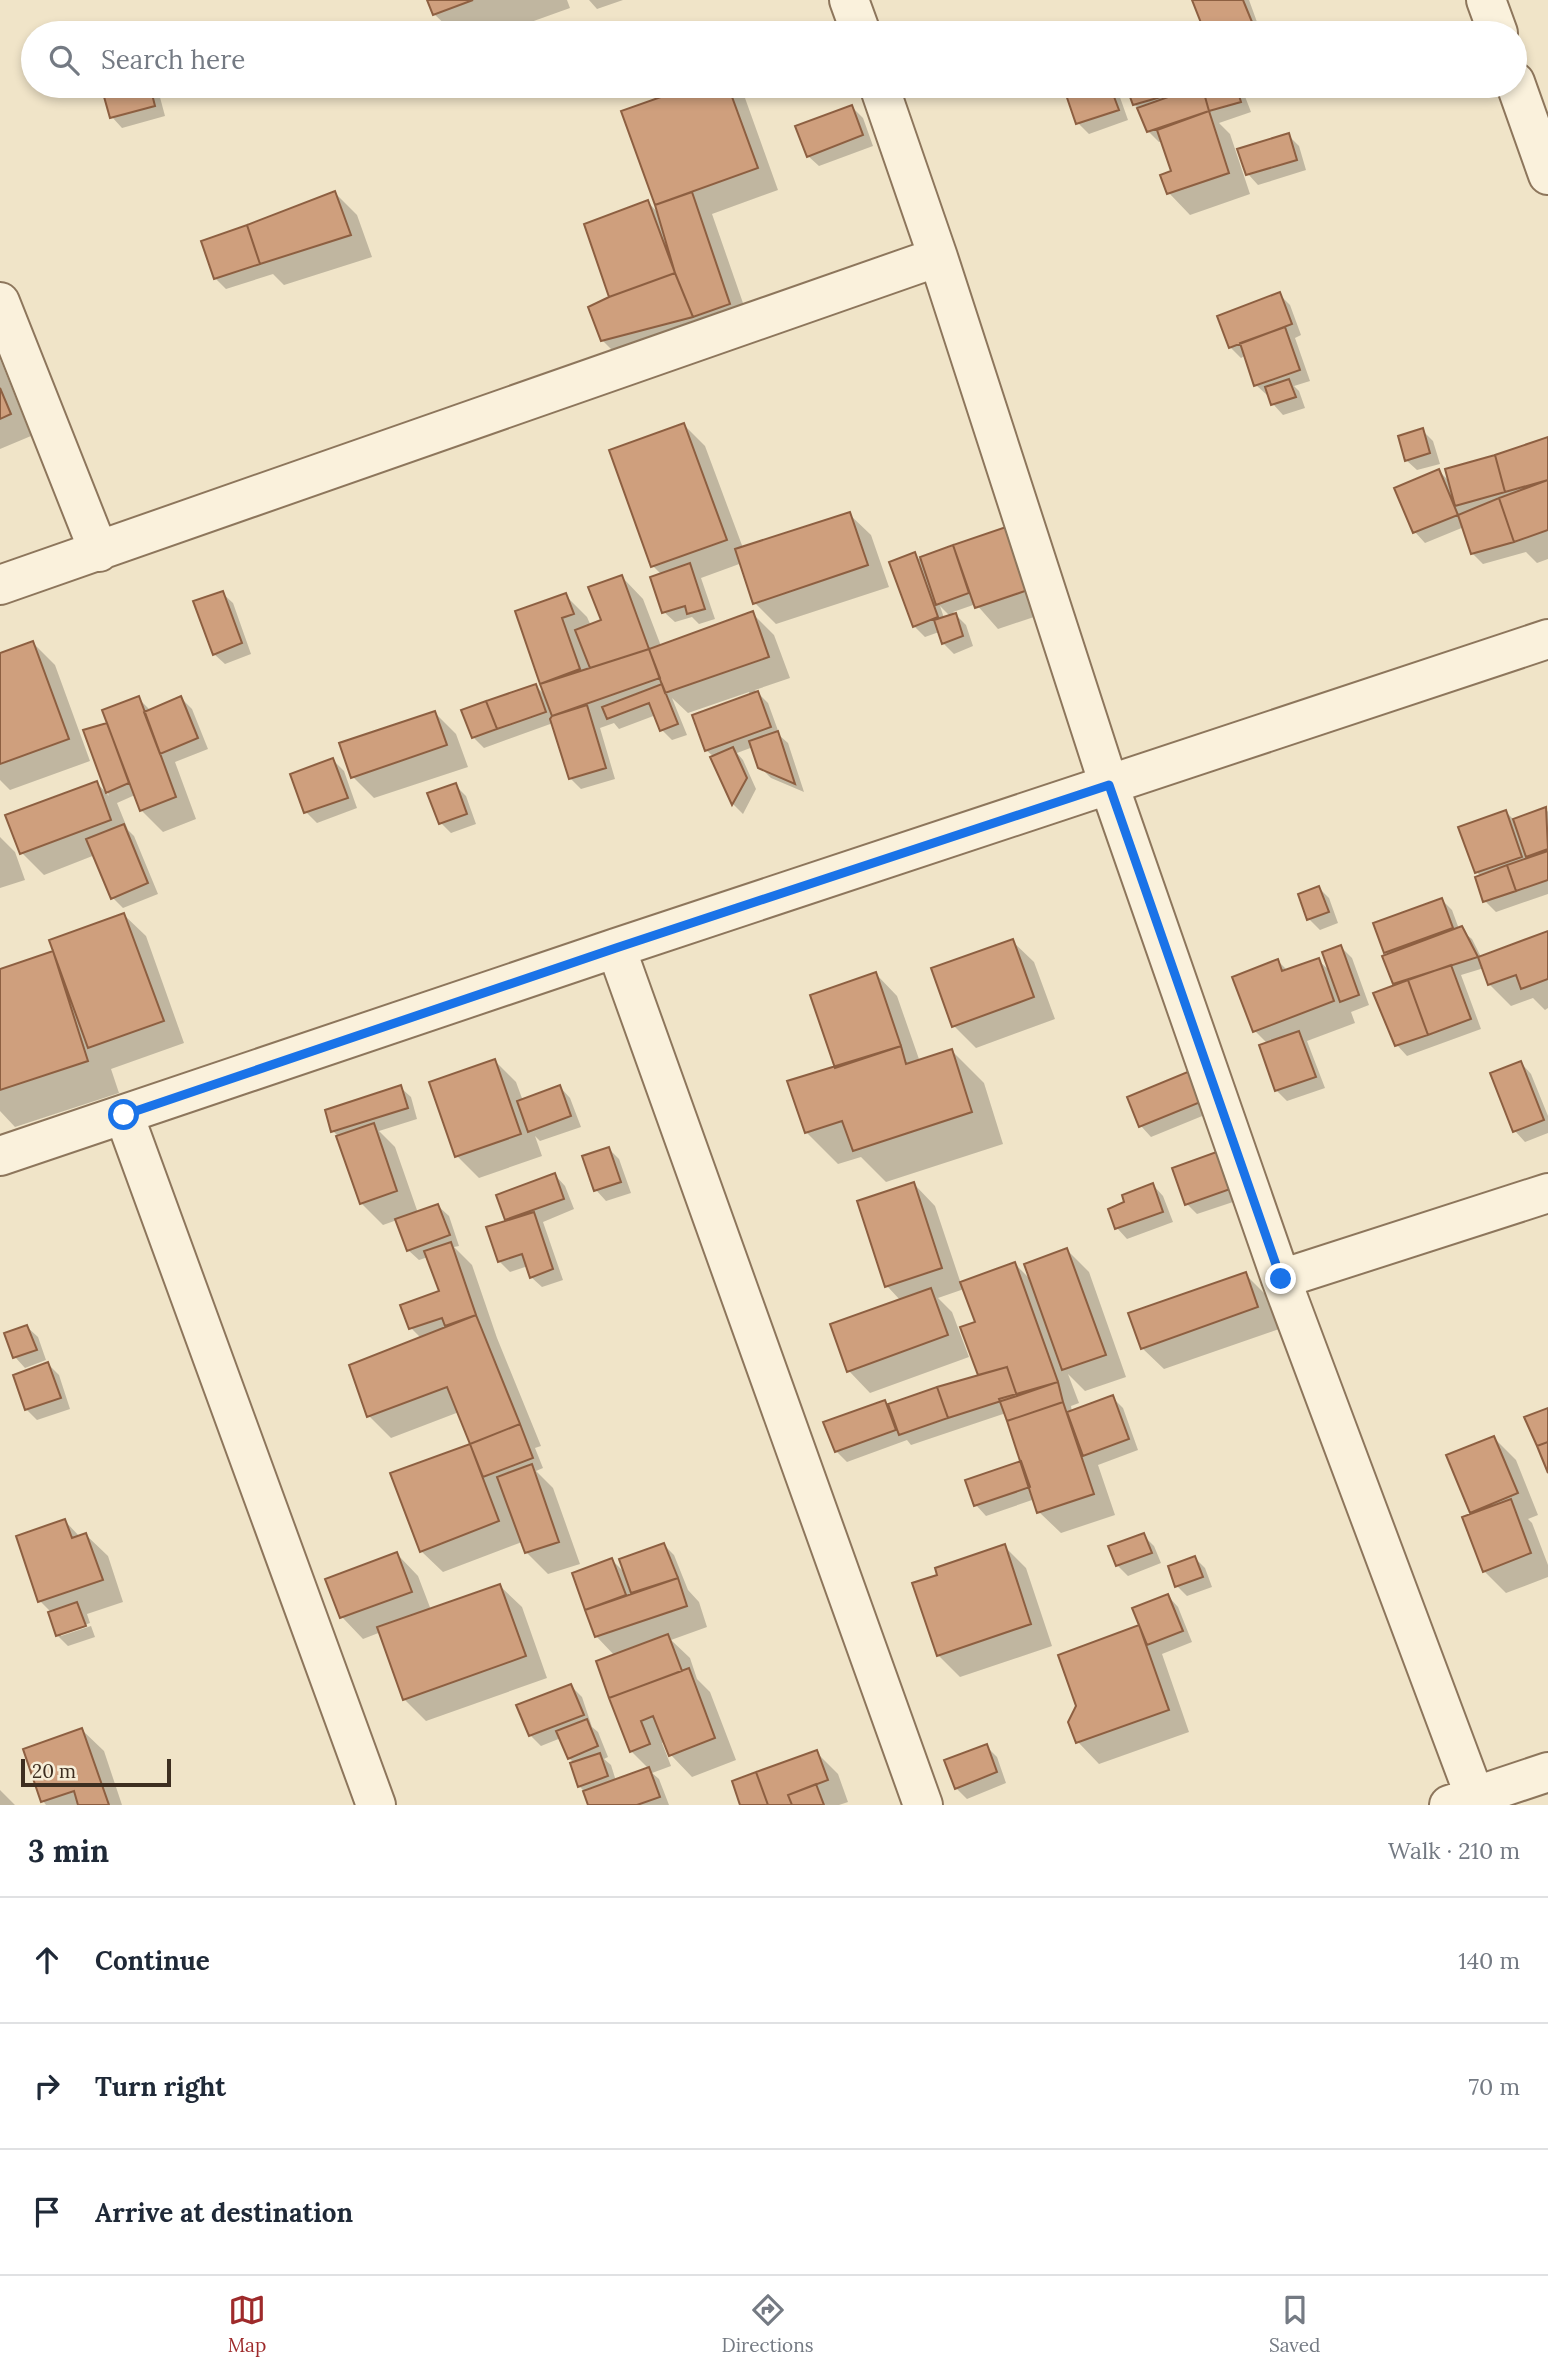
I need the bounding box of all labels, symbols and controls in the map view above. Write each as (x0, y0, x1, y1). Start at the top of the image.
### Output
search box (21, 21, 1527, 98)
icon: search (45, 41, 83, 79)
text: Search here (101, 43, 245, 76)
route start (108, 1099, 139, 1130)
route end (1265, 1263, 1296, 1294)
scale bar (21, 1756, 172, 1788)
text: 20 m (32, 1759, 76, 1783)
text: 3 min (28, 1832, 109, 1870)
text: Walk · 210 m (1388, 1836, 1520, 1865)
icon: ahead (28, 1941, 66, 1979)
text: Continue (95, 1944, 210, 1977)
text: 140 m (1458, 1946, 1520, 1975)
icon: right (28, 2067, 66, 2105)
text: Turn right (95, 2070, 226, 2103)
text: 70 m (1469, 2072, 1520, 2101)
icon: arrive (28, 2193, 66, 2231)
text: Arrive at destination (95, 2196, 353, 2229)
tab: Map (228, 2291, 266, 2357)
tab: Directions (722, 2291, 814, 2357)
tab: Saved (1269, 2291, 1320, 2357)

